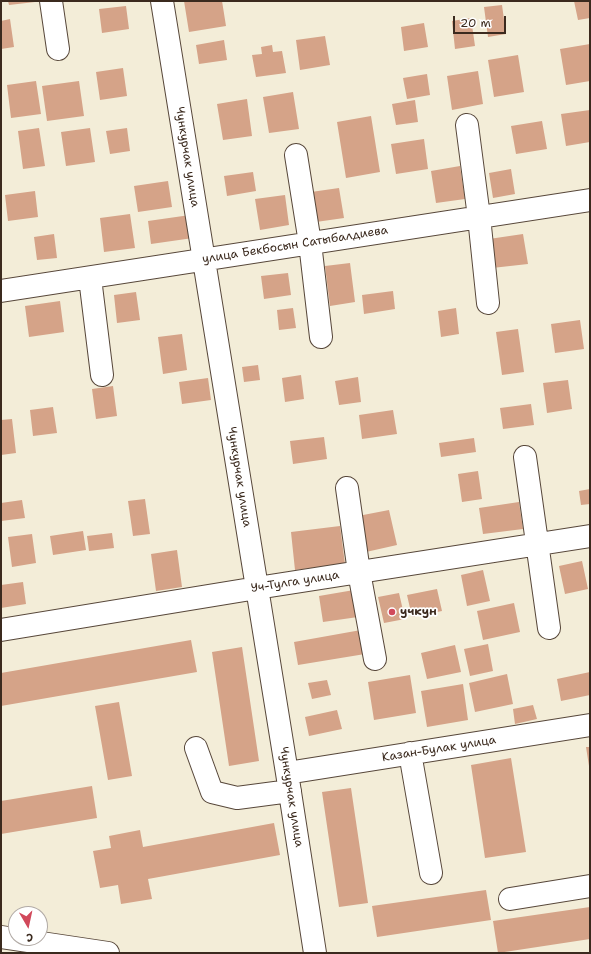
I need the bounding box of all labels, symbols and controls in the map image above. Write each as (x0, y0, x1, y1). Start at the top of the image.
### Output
scale bar (455, 8, 508, 34)
text: 20 m (460, 15, 491, 31)
street label: Чункурчак улица (172, 106, 202, 208)
street label: улица Бекбосын Сатыбалдиева (201, 223, 389, 267)
street label: Чункурчак улица (224, 426, 254, 528)
street label: Уч-Тулга улица (250, 568, 340, 596)
place label: учкун (400, 605, 437, 619)
marker: учкун (387, 607, 397, 617)
street label: Казан-Булак улица (381, 733, 497, 765)
street label: Чункурчак улица (276, 746, 306, 848)
north arrow (8, 906, 48, 946)
text: С (25, 929, 34, 945)

